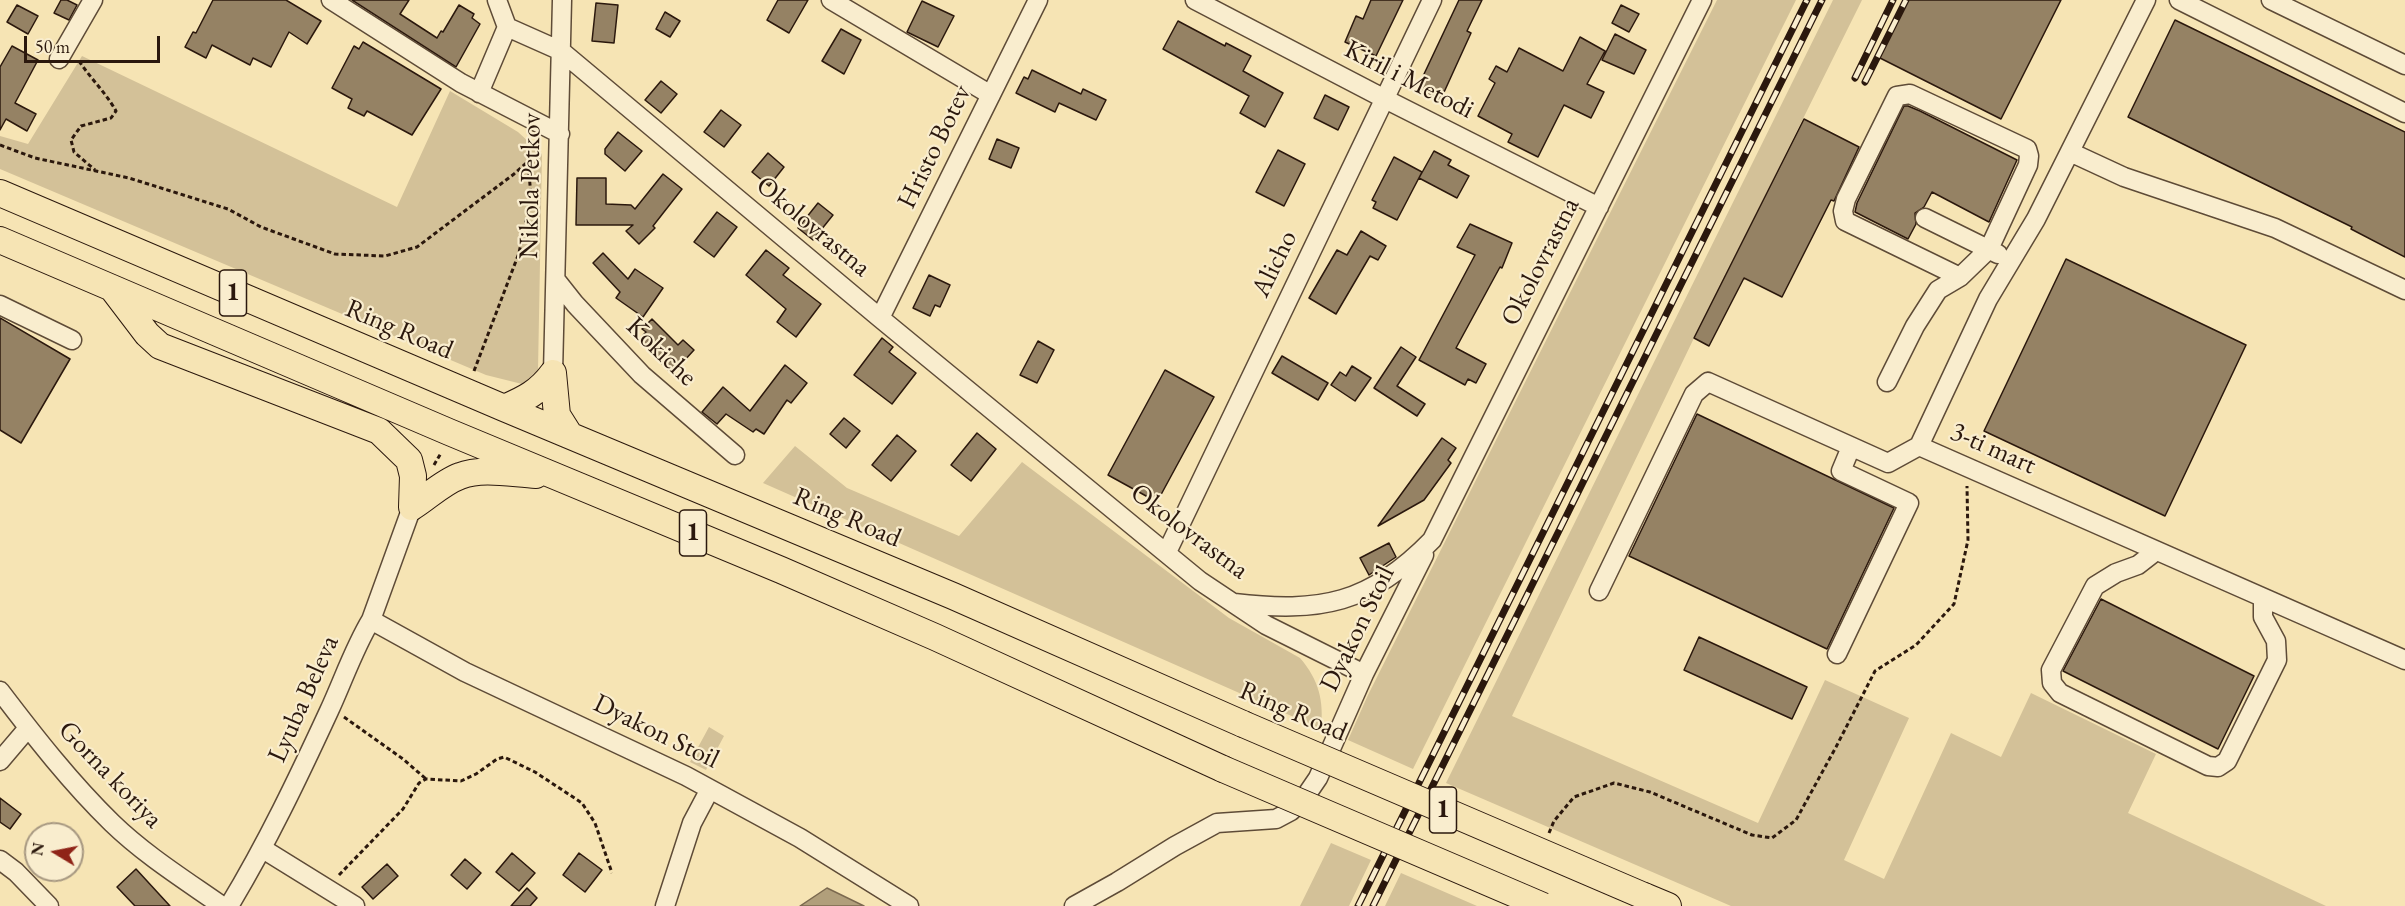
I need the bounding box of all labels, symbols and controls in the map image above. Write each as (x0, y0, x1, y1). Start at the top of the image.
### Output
scale bar (27, 24, 164, 62)
street label: Kiril i Metodi (1339, 34, 1479, 126)
text: 50 m (35, 35, 70, 58)
street label: Hristo Botev (891, 80, 979, 214)
street label: Nikola Petkov (514, 113, 548, 259)
street label: Okolovrastna (749, 170, 877, 284)
street label: Okolovrastna (1495, 192, 1587, 332)
street label: Alicho (1245, 225, 1305, 303)
road number: 1 (220, 270, 246, 316)
street label: Ring Road (340, 293, 458, 367)
street label: Kokiche (619, 310, 703, 394)
street label: 3-ti mart (1945, 416, 2041, 482)
street label: Okolovrastna (1124, 477, 1254, 587)
street label: Ring Road (788, 481, 906, 555)
road number: 1 (680, 510, 706, 556)
street label: Dyakon Stoil (1314, 561, 1402, 697)
street label: Lyuba Beleva (262, 630, 346, 768)
street label: Ring Road (1234, 675, 1352, 749)
street label: Dyakon Stoil (588, 688, 724, 776)
street label: Gorna koriya (51, 715, 169, 835)
road number: 1 (1430, 787, 1456, 833)
north arrow (24, 822, 84, 882)
text: N (26, 841, 49, 857)

